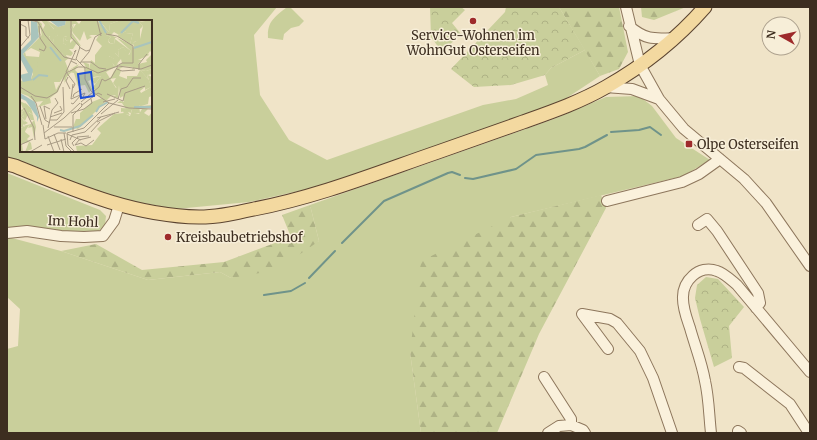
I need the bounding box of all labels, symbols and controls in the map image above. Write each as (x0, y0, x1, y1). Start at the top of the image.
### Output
marker: Service-Wohnen im WohnGut Osterseifen (468, 16, 478, 26)
north arrow (761, 16, 801, 56)
inset map (20, 20, 152, 152)
place label: Service-Wohnen im WohnGut Osterseifen (405, 27, 540, 59)
text: N (764, 29, 779, 40)
place label: Olpe Osterseifen (697, 136, 799, 153)
marker: Olpe Osterseifen (684, 139, 694, 149)
street label: Im Hohl (47, 212, 99, 231)
place label: Kreisbaubetriebshof (176, 229, 304, 246)
marker: Kreisbaubetriebshof (163, 232, 173, 242)

